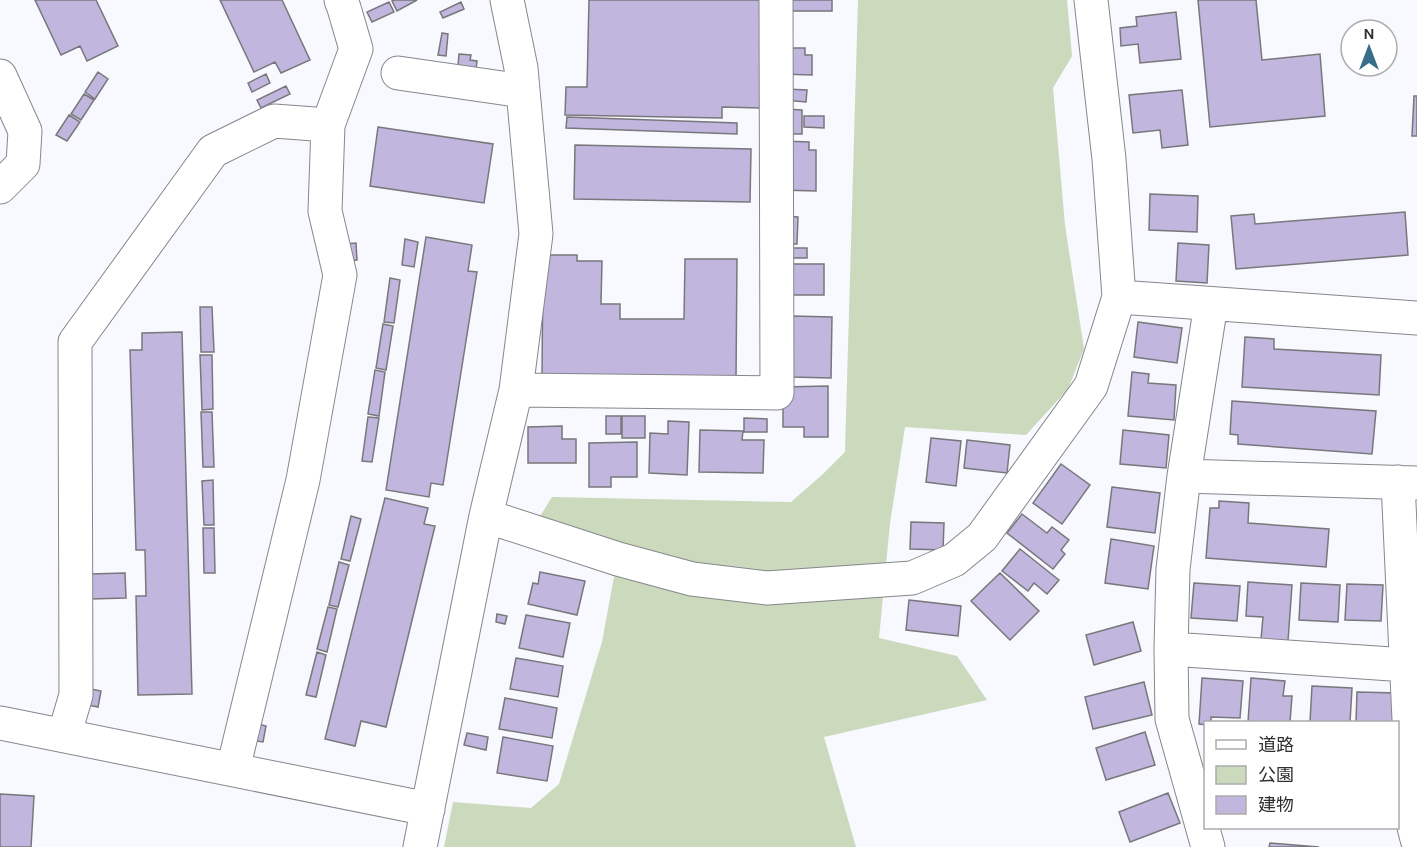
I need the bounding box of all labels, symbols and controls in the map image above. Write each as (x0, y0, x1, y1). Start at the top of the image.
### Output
north arrow (1339, 18, 1399, 78)
text: N (1363, 24, 1375, 43)
legend (1204, 721, 1399, 829)
text: 道路 (1258, 734, 1294, 756)
text: 公園 (1258, 764, 1294, 786)
text: 建物 (1258, 794, 1294, 816)

